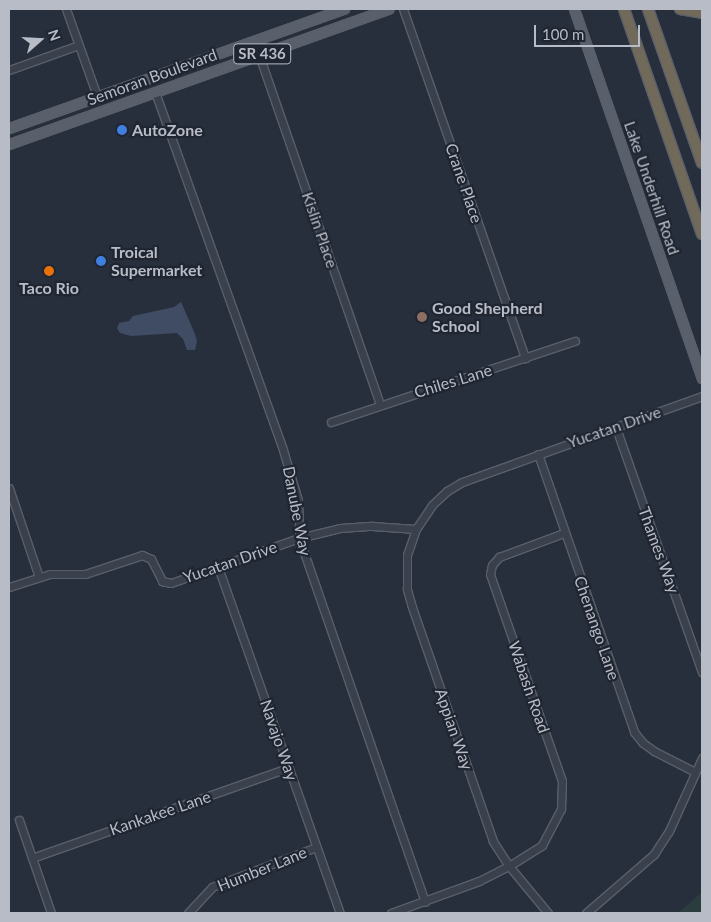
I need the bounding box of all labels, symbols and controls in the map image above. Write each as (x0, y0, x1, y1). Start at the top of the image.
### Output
north arrow (15, 15, 65, 65)
scale bar (536, 15, 642, 47)
text: 100 m (542, 25, 584, 43)
text: N (45, 27, 64, 43)
road number: SR 436 (232, 42, 292, 66)
street label: Semoran Boulevard (84, 45, 220, 109)
street label: Lake Underhill Road (620, 119, 684, 257)
place label: AutoZone (132, 120, 203, 140)
marker: AutoZone (116, 124, 128, 136)
street label: Crane Place (441, 141, 487, 225)
street label: Kislin Place (298, 189, 342, 271)
place label: Troical Supermarket (111, 242, 202, 280)
marker: Troical Supermarket (95, 255, 107, 267)
marker: Taco Rio (43, 265, 55, 277)
place label: Taco Rio (19, 278, 79, 298)
place label: Good Shepherd School (432, 298, 543, 336)
marker: Good Shepherd School (416, 311, 428, 323)
street label: Chiles Lane (412, 360, 494, 402)
street label: Yucatan Drive (565, 402, 663, 452)
street label: Danube Way (279, 465, 315, 557)
street label: Thames Way (635, 504, 683, 596)
street label: Yucatan Drive (181, 537, 279, 587)
street label: Chenango Lane (570, 573, 624, 683)
street label: Wabash Road (504, 639, 554, 735)
street label: Appian Way (431, 686, 477, 772)
street label: Navajo Way (256, 697, 302, 783)
street label: Kankakee Lane (107, 787, 213, 839)
street label: Humber Lane (214, 842, 310, 896)

